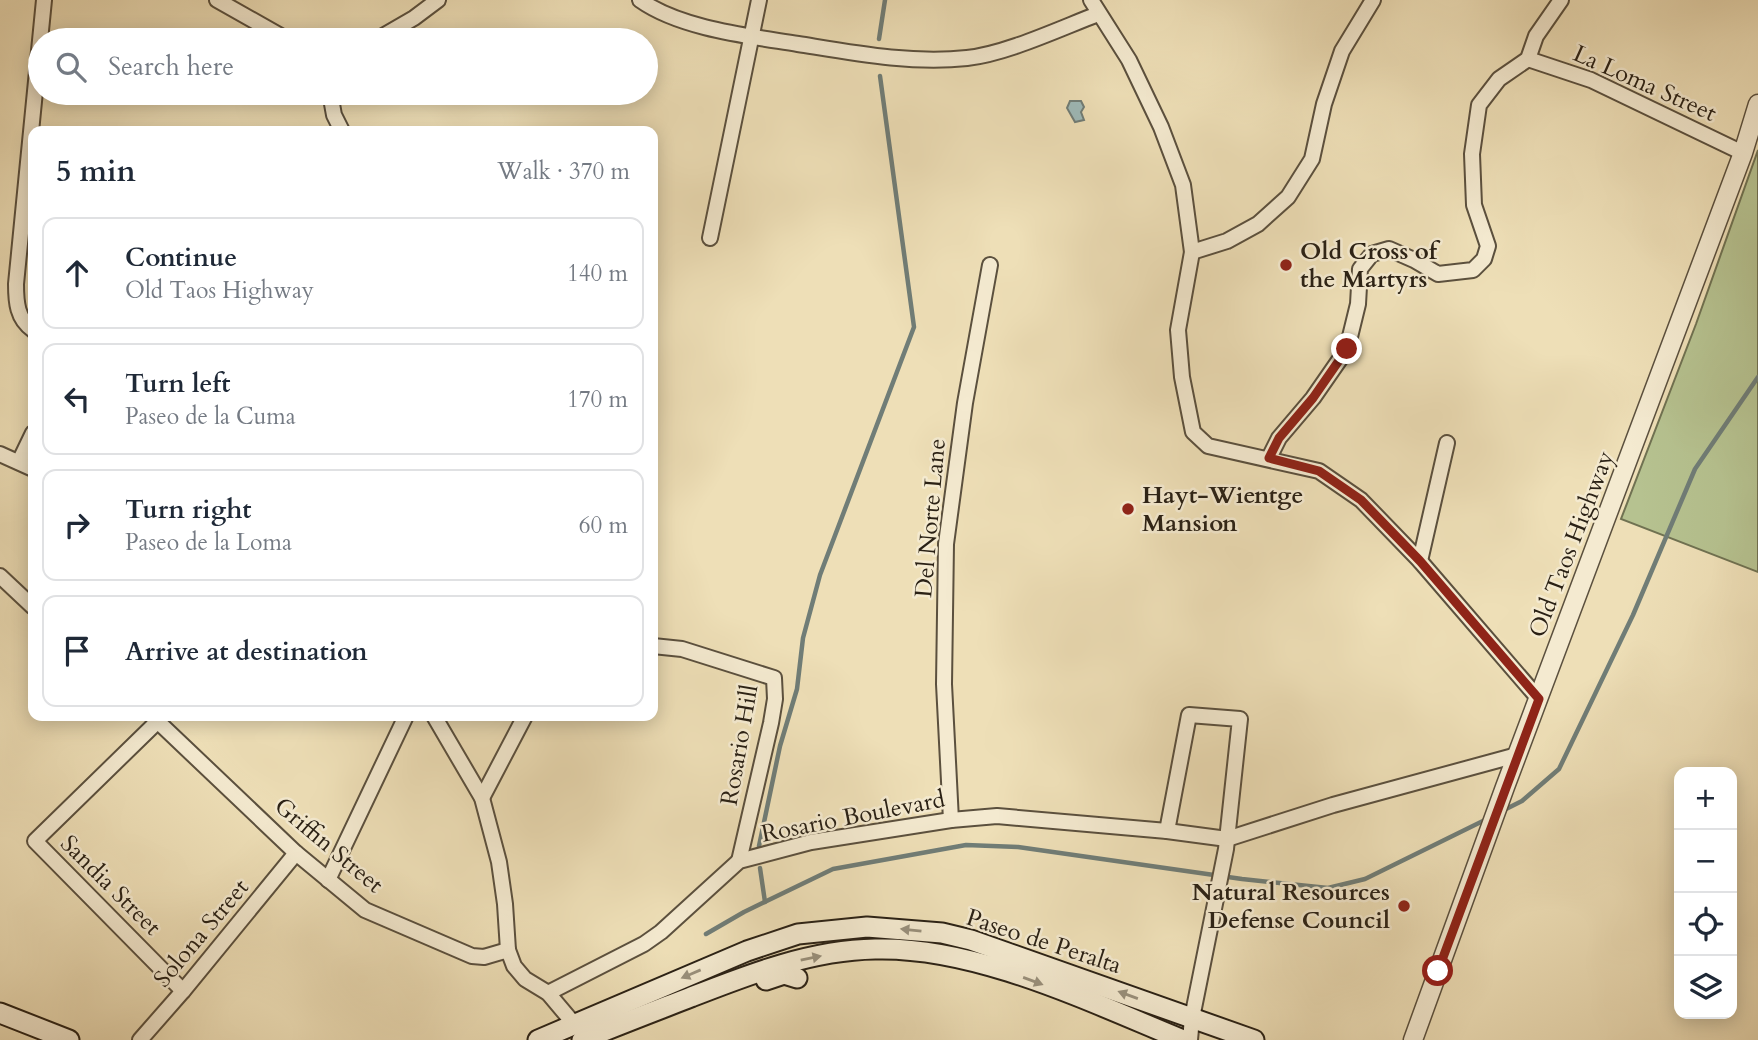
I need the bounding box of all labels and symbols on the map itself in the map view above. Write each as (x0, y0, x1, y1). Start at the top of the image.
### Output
street label: La Loma Street (1568, 37, 1722, 130)
place label: Old Cross of the Martyrs (1300, 235, 1441, 296)
marker: Old Cross of the Martyrs (1278, 257, 1294, 273)
route end (1331, 333, 1362, 364)
street label: Del Norte Lane (907, 437, 954, 599)
street label: Old Taos Highway (1521, 446, 1622, 642)
place label: Hayt-Wientge Mansion (1142, 479, 1303, 540)
marker: Hayt-Wientge Mansion (1120, 501, 1136, 517)
street label: Rosario Hill (713, 682, 766, 808)
street label: Rosario Boulevard (758, 782, 948, 850)
street label: Griffin Street (267, 790, 391, 901)
street label: Sandia Street (53, 828, 169, 943)
street label: Solona Street (146, 872, 257, 995)
place label: Natural Resources Defense Council (1192, 876, 1390, 937)
marker: Natural Resources Defense Council (1396, 898, 1412, 914)
street label: Paseo de Peralta (962, 901, 1126, 982)
one-way arrow (900, 924, 922, 935)
one-way arrow (800, 952, 822, 963)
route start (1422, 955, 1453, 986)
one-way arrow (680, 969, 701, 980)
one-way arrow (1023, 975, 1044, 986)
one-way arrow (1117, 989, 1138, 1000)

